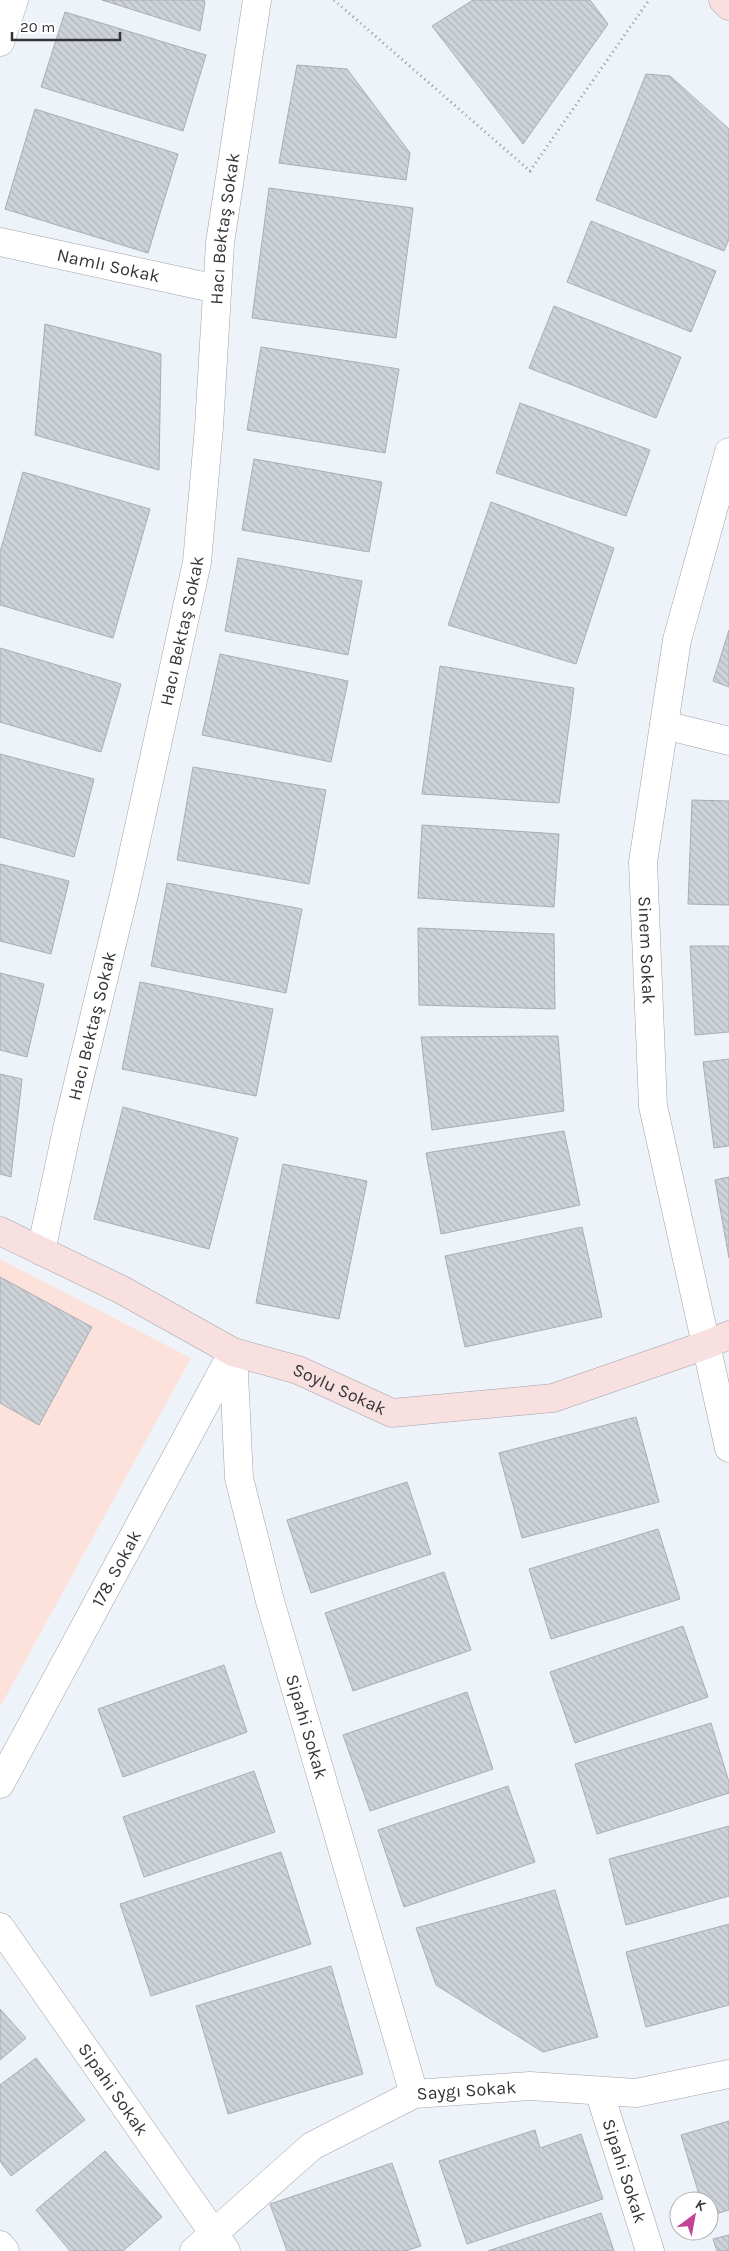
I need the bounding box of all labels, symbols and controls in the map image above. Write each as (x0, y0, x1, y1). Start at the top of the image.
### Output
scale bar (12, 10, 120, 42)
text: 20 m (20, 18, 55, 36)
street label: Hacı Bektaş Sokak (205, 151, 245, 305)
street label: Namlı Sokak (55, 244, 162, 287)
street label: Hacı Bektaş Sokak (155, 555, 208, 708)
street label: Sinem Sokak (633, 896, 660, 1005)
street label: Hacı Bektaş Sokak (63, 949, 121, 1103)
street label: Soylu Sokak (290, 1358, 390, 1420)
street label: 178. Sokak (87, 1526, 146, 1611)
street label: Sipahi Sokak (281, 1672, 332, 1782)
street label: Sipahi Sokak (73, 2039, 153, 2140)
street label: Saygı Sokak (416, 2076, 517, 2105)
street label: Sipahi Sokak (598, 2116, 651, 2226)
north arrow (669, 2191, 719, 2241)
text: K (692, 2196, 710, 2215)

